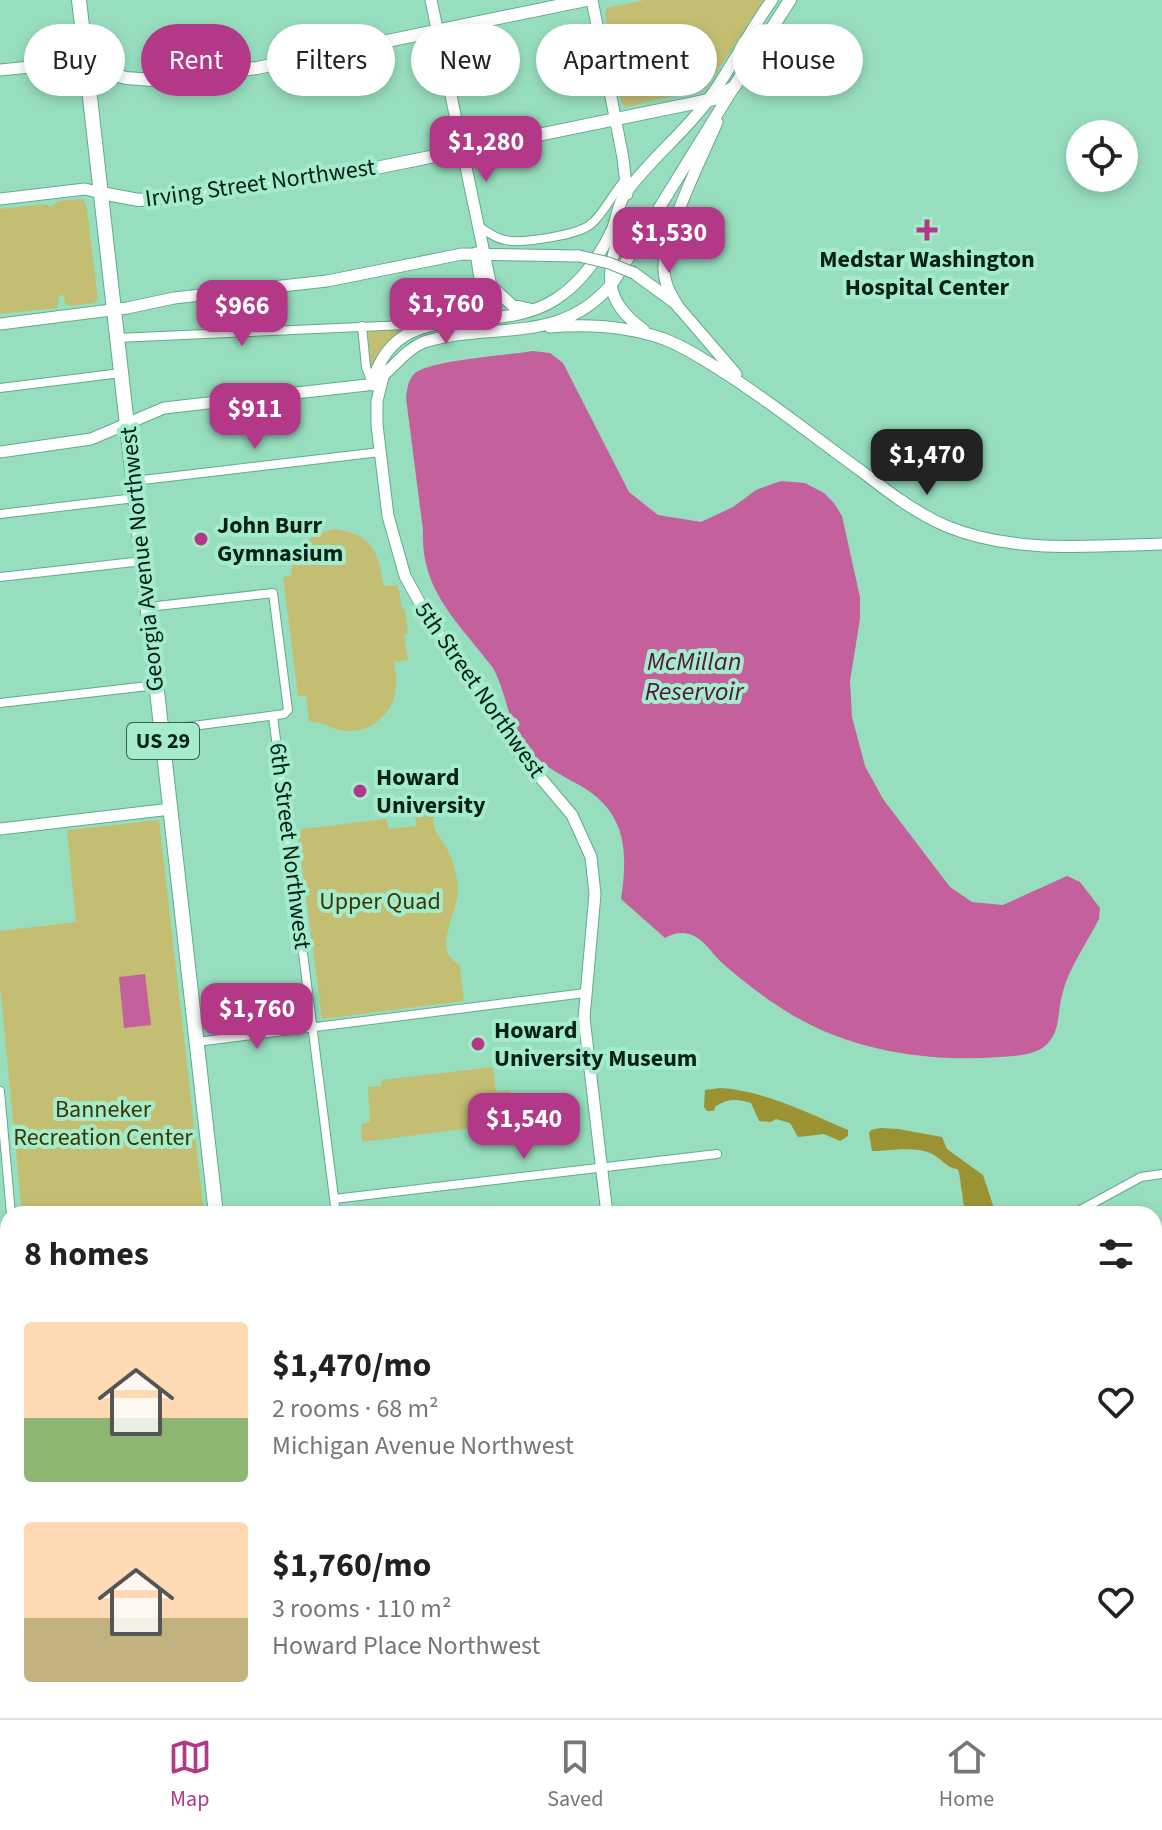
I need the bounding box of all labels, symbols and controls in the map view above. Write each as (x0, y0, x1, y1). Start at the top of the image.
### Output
chip: Buy (24, 24, 125, 96)
chip: Rent (141, 24, 251, 96)
chip: Filters (267, 24, 395, 96)
chip: New (411, 24, 520, 96)
chip: Apartment (536, 24, 717, 96)
chip: House (733, 24, 863, 96)
pin: $1,280 (421, 116, 551, 184)
map controls (1066, 120, 1138, 192)
button: locate (1066, 120, 1138, 192)
text: $1,280 (448, 123, 524, 160)
street label: Irving Street Northwest (143, 150, 377, 216)
pin: $1,530 (604, 207, 734, 275)
text: $1,530 (631, 214, 707, 251)
marker: Medstar Washington Hospital Center (916, 219, 938, 241)
place label: Medstar Washington Hospital Center (819, 242, 1035, 305)
pin: $1,760 (381, 278, 511, 346)
pin: $966 (195, 280, 289, 348)
text: $1,760 (408, 285, 484, 322)
text: $966 (215, 287, 269, 324)
pin: $911 (208, 383, 302, 451)
text: $911 (228, 390, 282, 427)
street label: Georgia Avenue Northwest (111, 425, 173, 693)
pin: $1,470 (862, 429, 992, 497)
text: $1,470 (889, 436, 965, 473)
place label: John Burr Gymnasium (217, 508, 343, 571)
marker: John Burr Gymnasium (192, 530, 210, 548)
street label: 5th Street Northwest (406, 595, 554, 785)
water label: McMillan Reservoir (645, 643, 744, 710)
road number: US 29 (127, 723, 199, 759)
street label: 6th Street Northwest (260, 741, 320, 951)
place label: Howard University (376, 760, 486, 823)
marker: Howard University (351, 782, 369, 800)
park label: Upper Quad (319, 884, 441, 919)
pin: $1,760 (192, 983, 322, 1051)
text: $1,760 (219, 990, 295, 1027)
place label: Howard University Museum (494, 1013, 697, 1076)
marker: Howard University Museum (469, 1035, 487, 1053)
park label: Banneker Recreation Center (13, 1092, 193, 1155)
pin: $1,540 (459, 1093, 589, 1161)
text: $1,540 (486, 1100, 562, 1137)
text: 8 homes (24, 1230, 149, 1279)
icon: filters (1094, 1232, 1138, 1276)
text: $1,470/mo (272, 1341, 432, 1390)
icon: home (88, 1354, 184, 1450)
icon: heart (1094, 1380, 1138, 1424)
text: 2 rooms · 68 m² (272, 1390, 439, 1427)
text: Michigan Avenue Northwest (272, 1427, 574, 1464)
text: $1,760/mo (272, 1541, 432, 1590)
icon: home (88, 1554, 184, 1650)
icon: heart (1094, 1580, 1138, 1624)
text: 3 rooms · 110 m² (272, 1590, 451, 1627)
text: Howard Place Northwest (272, 1627, 540, 1664)
tab: Map (168, 1735, 212, 1815)
tab: Saved (547, 1735, 603, 1815)
tab: Home (939, 1735, 994, 1815)

